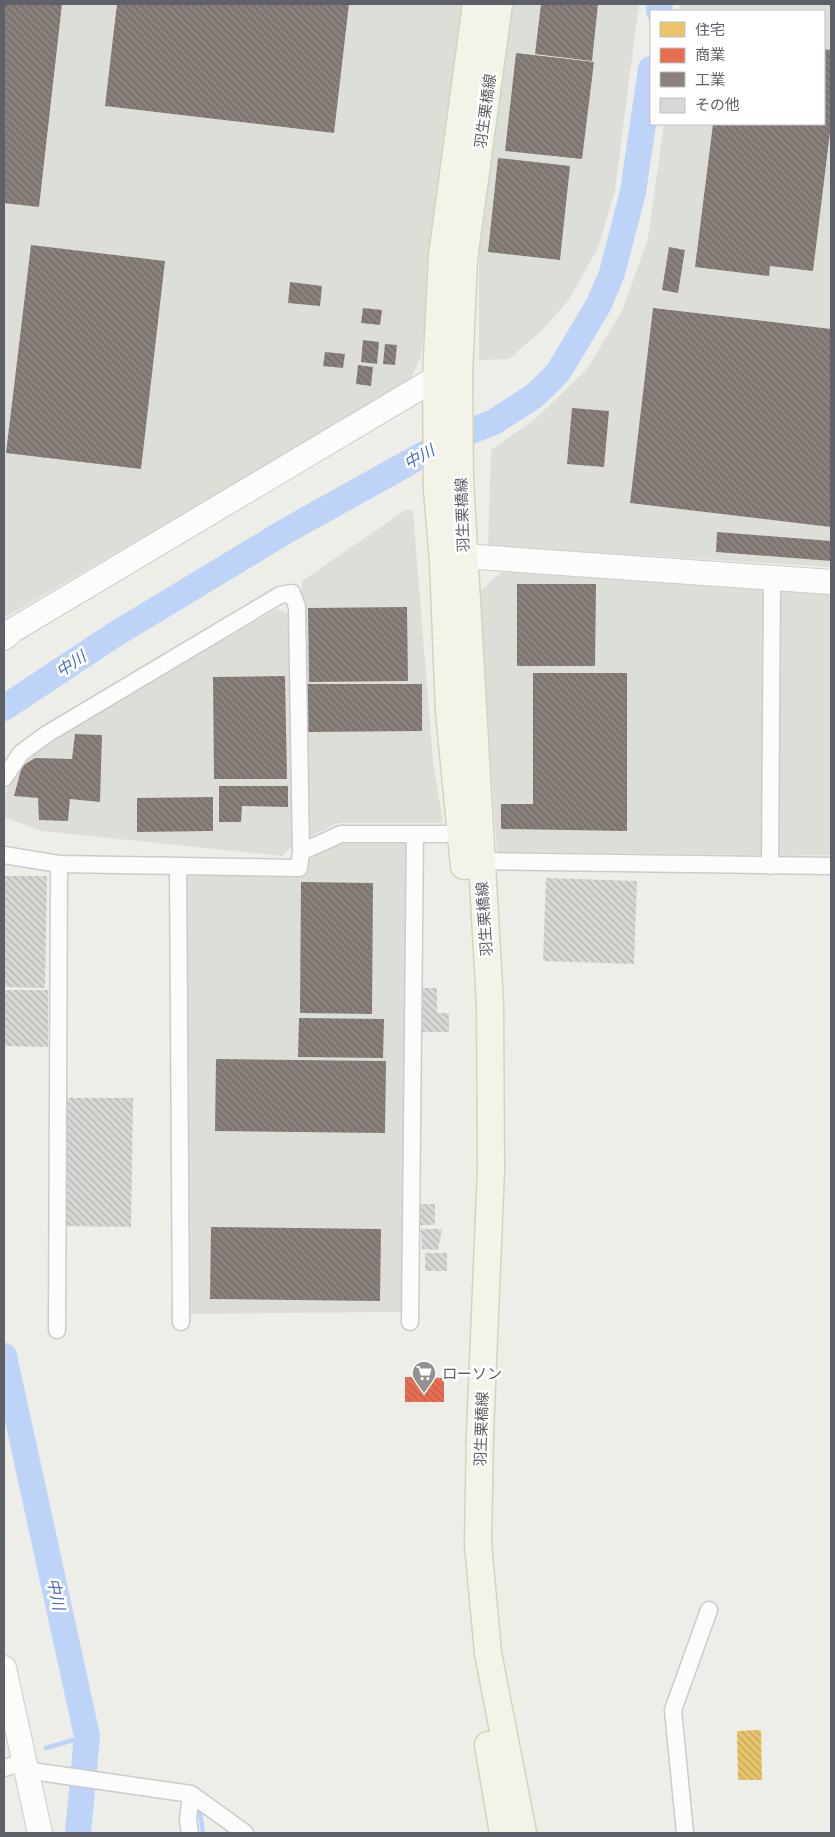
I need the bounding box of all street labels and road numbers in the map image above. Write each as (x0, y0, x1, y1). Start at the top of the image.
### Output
street label: 羽生栗橋線 (471, 73, 499, 149)
street label: 羽生栗橋線 (452, 477, 472, 553)
street label: 羽生栗橋線 (473, 881, 495, 957)
street label: 羽生栗橋線 (471, 1391, 491, 1467)

